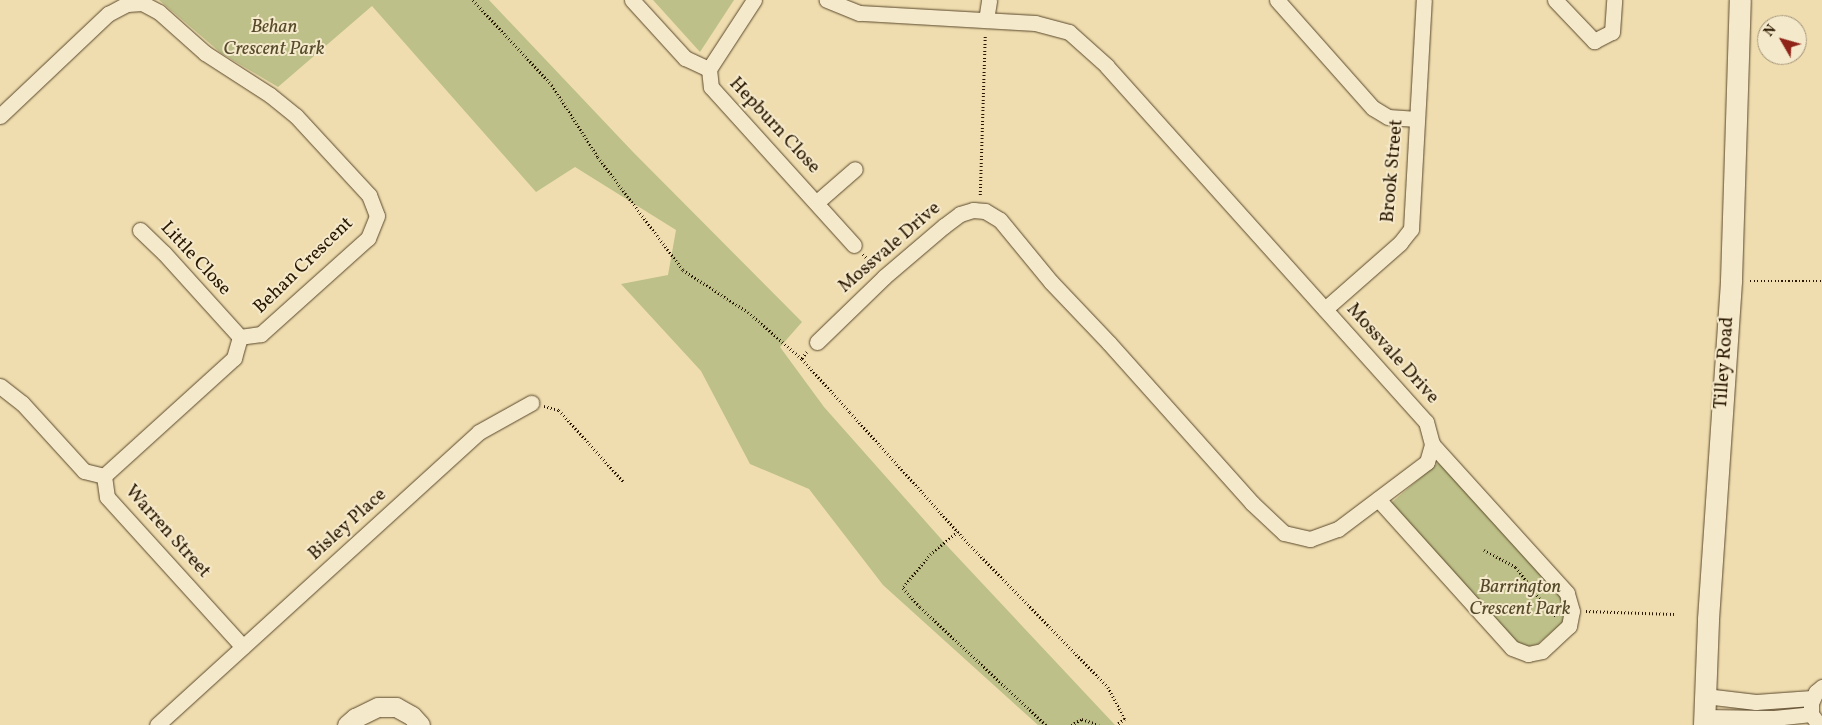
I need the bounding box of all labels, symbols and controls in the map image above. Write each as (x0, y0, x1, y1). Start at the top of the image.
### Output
north arrow (1757, 15, 1807, 65)
park label: Behan Crescent Park (223, 17, 325, 61)
text: N (1760, 21, 1781, 41)
street label: Hepburn Close (724, 73, 824, 179)
street label: Brook Street (1377, 118, 1409, 224)
street label: Mossvale Drive (834, 198, 946, 298)
street label: Behan Crescent (249, 213, 359, 319)
street label: Little Close (155, 217, 235, 301)
street label: Mossvale Drive (1341, 299, 1443, 409)
street label: Tilley Road (1710, 316, 1740, 410)
street label: Warren Street (119, 481, 215, 583)
street label: Bisley Place (304, 484, 392, 566)
park label: Barrington Crescent Park (1469, 577, 1571, 621)

